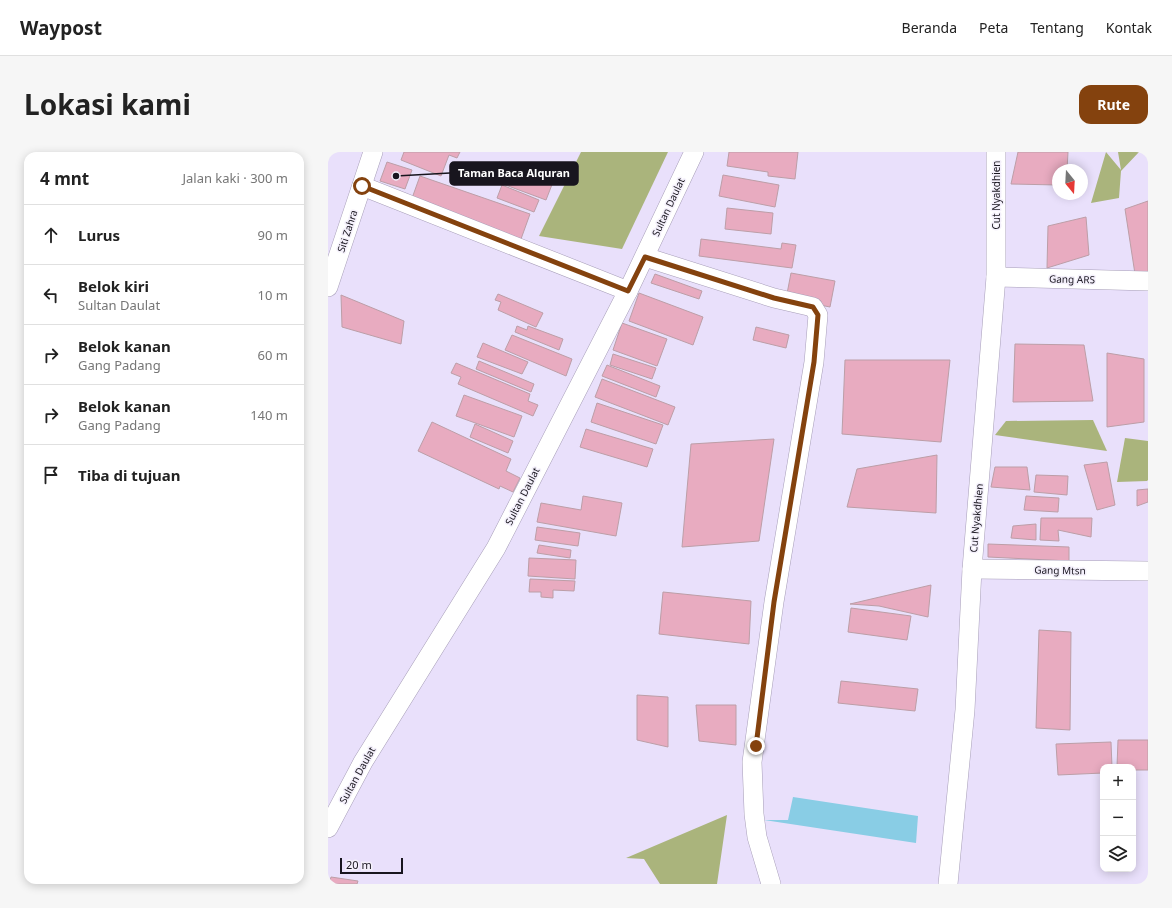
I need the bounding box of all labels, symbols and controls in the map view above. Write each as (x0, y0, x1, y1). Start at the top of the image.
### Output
text: Waypost (20, 15, 102, 41)
text: Beranda (902, 18, 957, 37)
text: Peta (979, 18, 1008, 37)
text: Tentang (1030, 18, 1084, 37)
text: Kontak (1106, 18, 1152, 37)
text: Lokasi kami (24, 85, 191, 123)
button: Rute (1079, 85, 1148, 124)
street label: Cut Nyakdhien (989, 160, 1003, 230)
callout: Taman Baca Alquran (450, 162, 578, 185)
north arrow (1052, 164, 1088, 200)
text: Taman Baca Alquran (458, 165, 570, 180)
text: 4 mnt (40, 167, 89, 190)
text: Jalan kaki · 300 m (182, 169, 288, 187)
street label: Sultan Daulat (648, 175, 688, 239)
route start (353, 177, 371, 195)
street label: Siti Zahra (334, 208, 360, 254)
icon: ahead (40, 224, 62, 246)
text: Lurus (78, 225, 120, 245)
text: 90 m (258, 226, 288, 244)
street label: Gang ARS (1049, 272, 1096, 286)
text: Belok kiri (78, 276, 149, 296)
icon: left (40, 284, 62, 306)
text: 10 m (258, 286, 288, 304)
text: Sultan Daulat (78, 296, 160, 314)
text: Belok kanan (78, 336, 171, 356)
icon: right (40, 344, 62, 366)
text: 60 m (258, 346, 288, 364)
text: Gang Padang (78, 356, 161, 374)
text: Belok kanan (78, 396, 171, 416)
icon: right (40, 404, 62, 426)
text: 140 m (250, 406, 288, 424)
text: Gang Padang (78, 416, 161, 434)
icon: arrive (40, 464, 62, 486)
street label: Sultan Daulat (501, 464, 543, 527)
text: Tiba di tujuan (78, 465, 181, 485)
street label: Cut Nyakdhien (966, 483, 986, 553)
street label: Gang Mtsn (1034, 563, 1086, 577)
route end (747, 737, 765, 755)
street label: Sultan Daulat (336, 744, 379, 806)
map controls (1100, 764, 1136, 872)
button: + (1100, 764, 1136, 800)
button: − (1100, 800, 1136, 836)
button: layers (1100, 836, 1136, 872)
scale bar (340, 856, 403, 875)
text: 20 m (346, 857, 372, 872)

